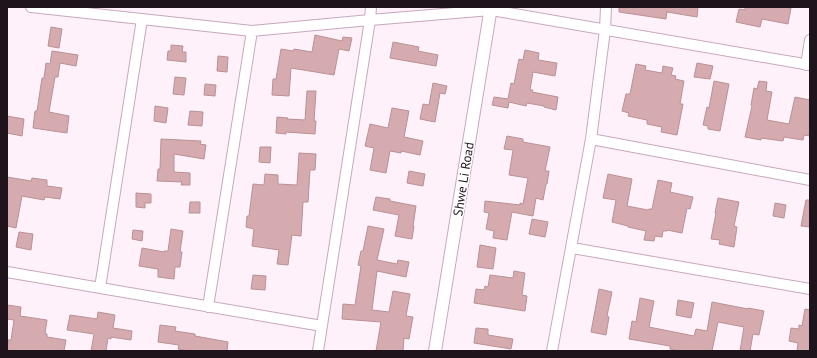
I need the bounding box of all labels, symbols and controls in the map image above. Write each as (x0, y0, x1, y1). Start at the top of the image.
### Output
street label: Shwe Li Road (449, 141, 478, 217)

